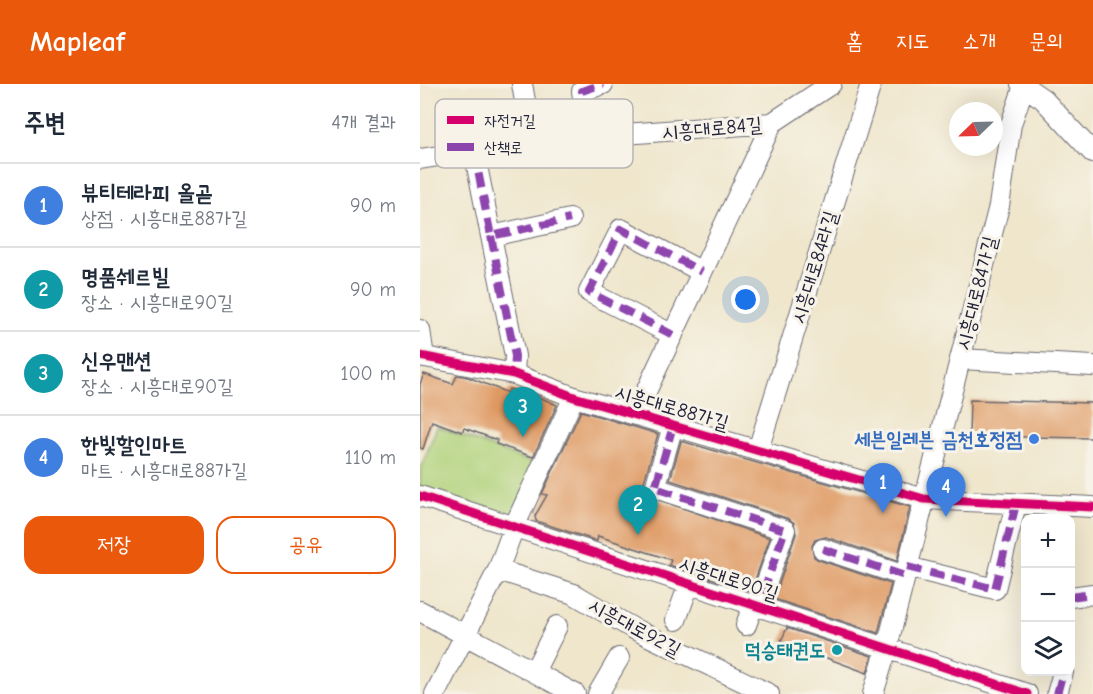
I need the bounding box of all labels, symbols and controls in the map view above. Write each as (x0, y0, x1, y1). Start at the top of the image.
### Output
text: Mapleaf (30, 26, 125, 58)
text: 홈 (846, 29, 863, 53)
text: 지도 (896, 29, 929, 53)
text: 소개 (962, 29, 996, 53)
text: 문의 (1029, 29, 1063, 53)
legend (435, 99, 633, 168)
north arrow (949, 102, 1003, 156)
text: 주변 (24, 108, 66, 138)
text: 4개 결과 (331, 111, 396, 134)
text: 자전거길 (484, 112, 536, 130)
street label: 시흥대로84길 (661, 113, 763, 144)
text: 산책로 (484, 139, 523, 157)
text: 뷰티테라피 올곧 (81, 180, 213, 206)
text: 1 (40, 194, 47, 217)
text: 90 m (350, 194, 396, 217)
text: 상점 · 시흥대로88가길 (81, 207, 247, 230)
street label: 시흥대로84라길 (786, 208, 843, 326)
street label: 시흥대로84가길 (951, 234, 1002, 352)
text: 명품쉐르빌 (81, 264, 170, 290)
text: 2 (39, 278, 48, 301)
text: 90 m (350, 278, 396, 301)
your location (731, 285, 760, 314)
text: 장소 · 시흥대로90길 (81, 291, 233, 314)
text: 신우맨션 (81, 348, 152, 374)
text: 3 (39, 362, 48, 385)
text: 100 m (341, 362, 396, 385)
text: 장소 · 시흥대로90길 (81, 375, 233, 398)
street label: 시흥대로88가길 (612, 380, 731, 435)
pin: 3 (504, 388, 542, 437)
place label: 세븐일레븐 금천호정점 (854, 428, 1022, 451)
text: 한빛할인마트 (81, 432, 187, 458)
marker: 세븐일레븐 금천호정점 (1027, 432, 1041, 446)
text: 4 (39, 446, 48, 469)
text: 110 m (345, 446, 396, 469)
text: 마트 · 시흥대로88가길 (81, 459, 247, 482)
pin: 1 (864, 464, 902, 513)
pin: 4 (926, 468, 966, 517)
pin: 2 (618, 486, 658, 535)
map controls (1021, 514, 1075, 676)
button: + (1021, 514, 1075, 568)
button: 저장 (24, 516, 204, 574)
button: 공유 (216, 516, 396, 574)
street label: 시흥대로90길 (676, 552, 782, 605)
button: − (1021, 568, 1075, 622)
street label: 시흥대로92길 (585, 593, 685, 661)
button: layers (1021, 622, 1075, 676)
place label: 덕승태권도 (745, 639, 825, 662)
marker: 덕승태권도 (830, 643, 844, 657)

